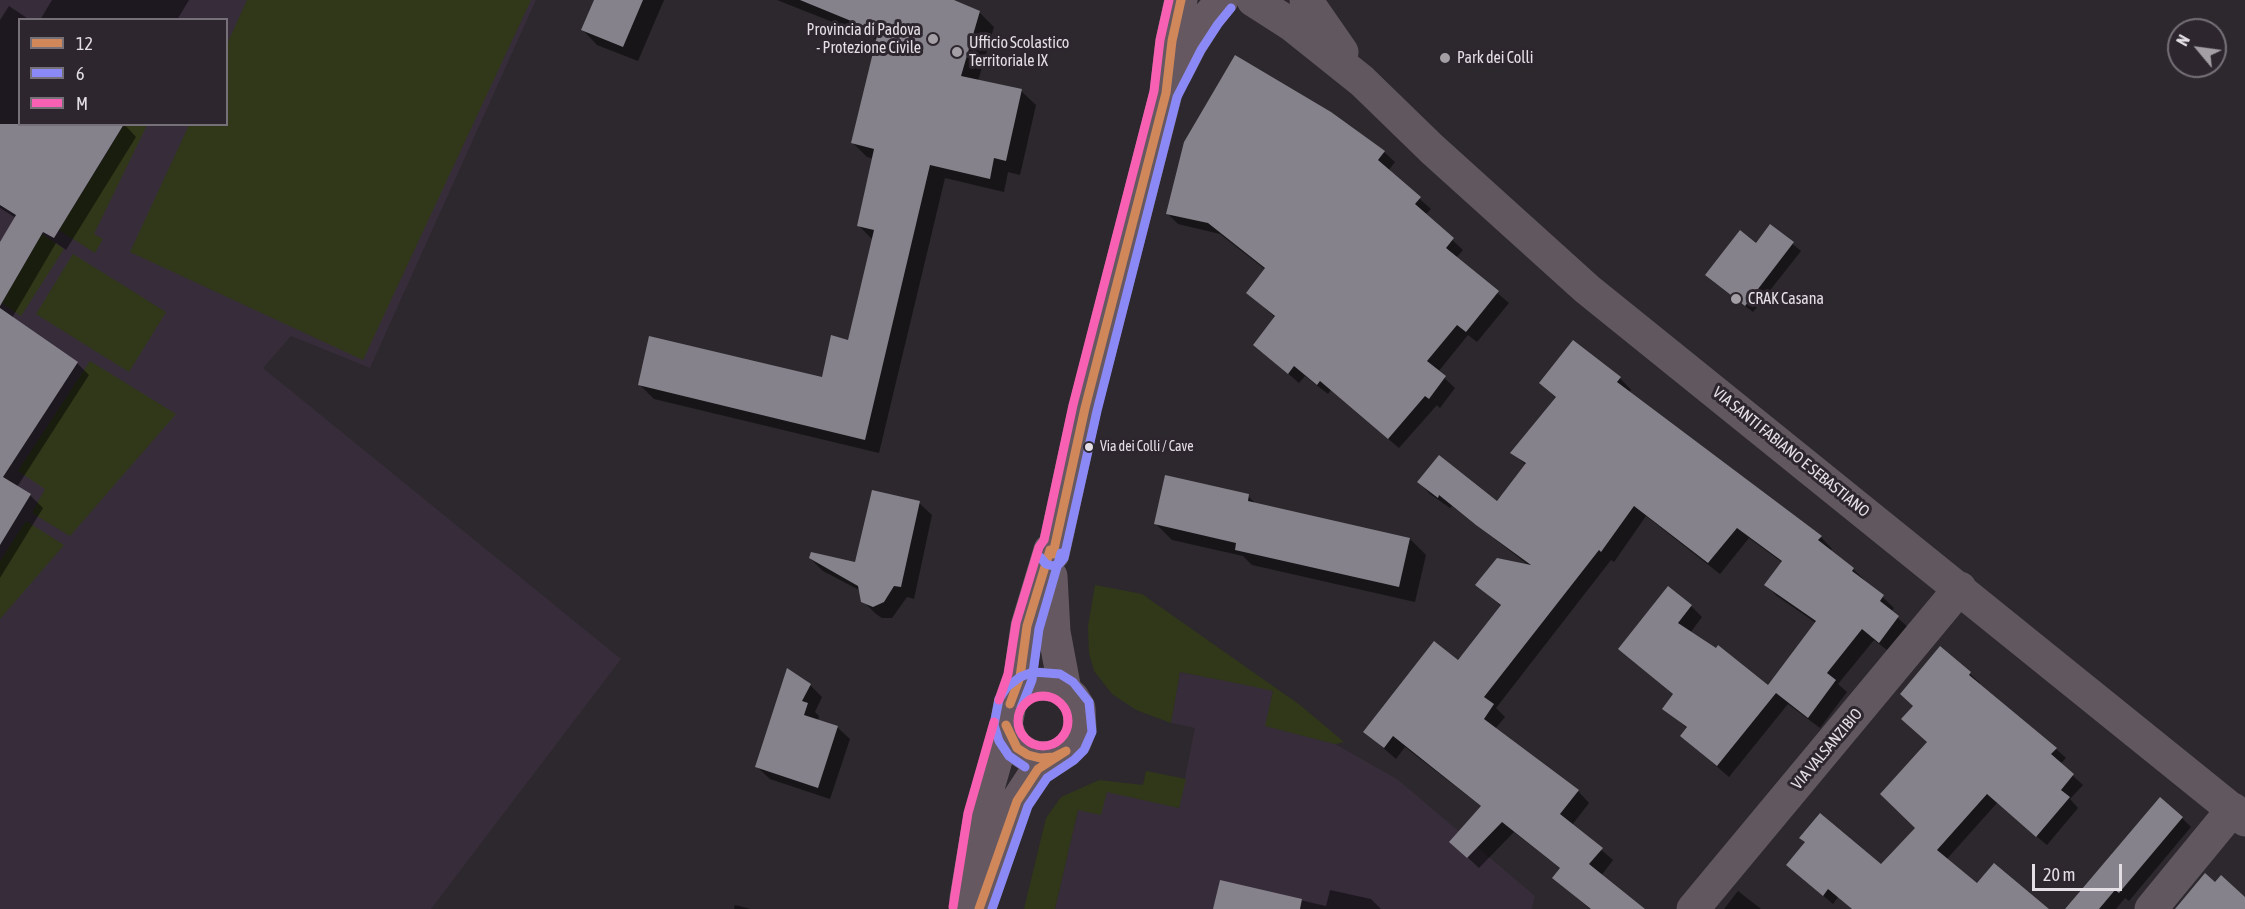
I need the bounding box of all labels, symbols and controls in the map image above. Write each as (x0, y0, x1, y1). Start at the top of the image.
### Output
legend (18, 18, 228, 126)
north arrow (2167, 18, 2227, 78)
place label: Provincia di Padova - Protezione Civile (807, 20, 921, 58)
marker: Provincia di Padova - Protezione Civile (926, 32, 940, 46)
text: N (2173, 32, 2193, 49)
text: 12 (76, 33, 93, 54)
place label: Ufficio Scolastico Territoriale IX (969, 33, 1069, 71)
marker: Ufficio Scolastico Territoriale IX (950, 45, 964, 59)
place label: Park dei Colli (1457, 48, 1534, 68)
marker: Park dei Colli (1438, 51, 1452, 65)
text: 6 (76, 63, 84, 84)
text: M (76, 93, 88, 114)
place label: CRAK Casana (1748, 289, 1824, 309)
marker: CRAK Casana (1729, 292, 1743, 306)
street label: VIA SANTI FABIANO E SEBASTIANO (1709, 383, 1873, 521)
place label: Via dei Colli / Cave (1100, 439, 1194, 455)
marker: Via dei Colli / Cave (1083, 441, 1095, 453)
street label: VIA VALSANZIBIO (1788, 705, 1866, 793)
scale bar (2035, 852, 2125, 890)
text: 20 m (2043, 864, 2075, 885)

